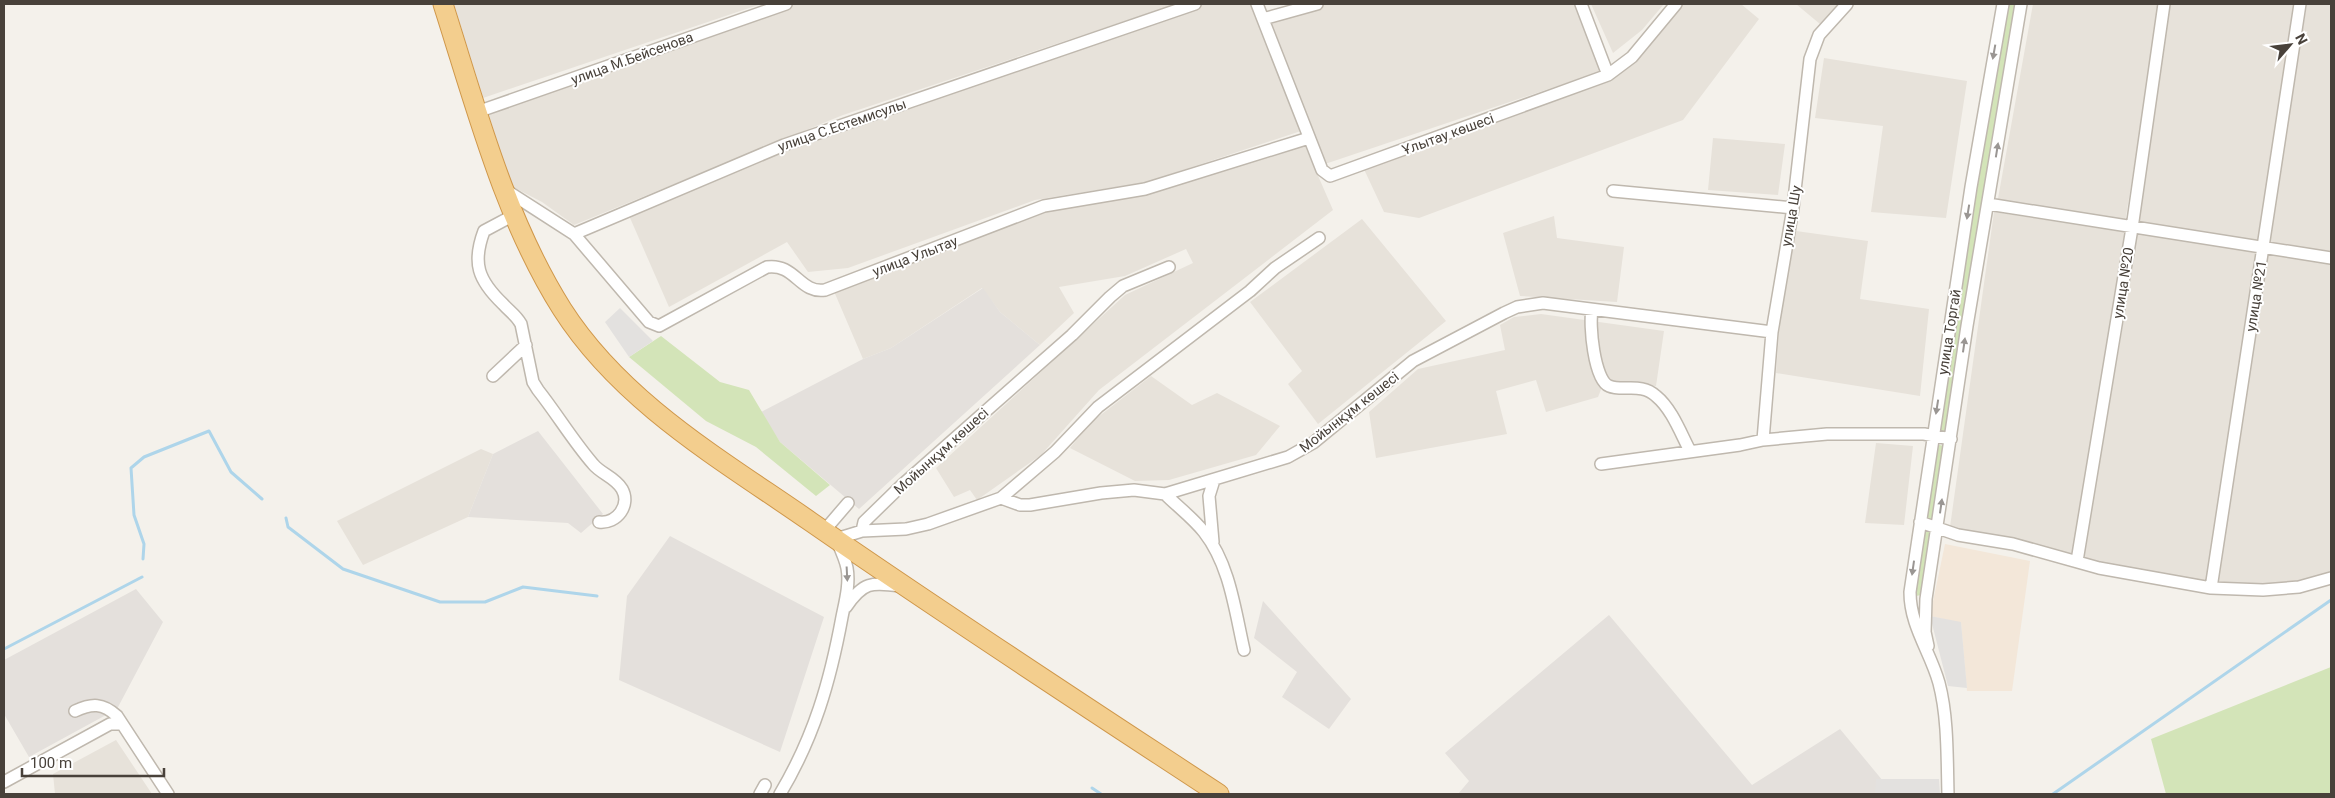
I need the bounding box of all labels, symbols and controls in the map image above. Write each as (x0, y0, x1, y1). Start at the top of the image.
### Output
north arrow (2265, 20, 2315, 70)
street label: улица М.Бейсенова (569, 28, 695, 88)
text: N (2292, 31, 2311, 47)
one-way arrow (1989, 44, 1997, 60)
street label: улица С.Естемисулы (776, 96, 908, 154)
street label: Ұлытау көшесі (1400, 110, 1496, 158)
one-way arrow (1993, 142, 2001, 158)
street label: улица Шу (1778, 184, 1804, 248)
one-way arrow (1963, 204, 1971, 220)
street label: улица Улытау (870, 232, 960, 280)
street label: улица №20 (2109, 246, 2137, 320)
street label: улица №21 (2242, 259, 2270, 333)
street label: улица Торгай (1934, 288, 1964, 376)
one-way arrow (1961, 337, 1969, 353)
street label: Мойынқұм көшесі (1296, 368, 1402, 456)
one-way arrow (1933, 400, 1941, 416)
street label: Мойынқұм көшесі (891, 404, 991, 498)
one-way arrow (1937, 498, 1945, 514)
one-way arrow (1909, 560, 1917, 576)
one-way arrow (844, 566, 852, 582)
scale bar (22, 746, 165, 778)
text: 100 m (30, 754, 72, 772)

